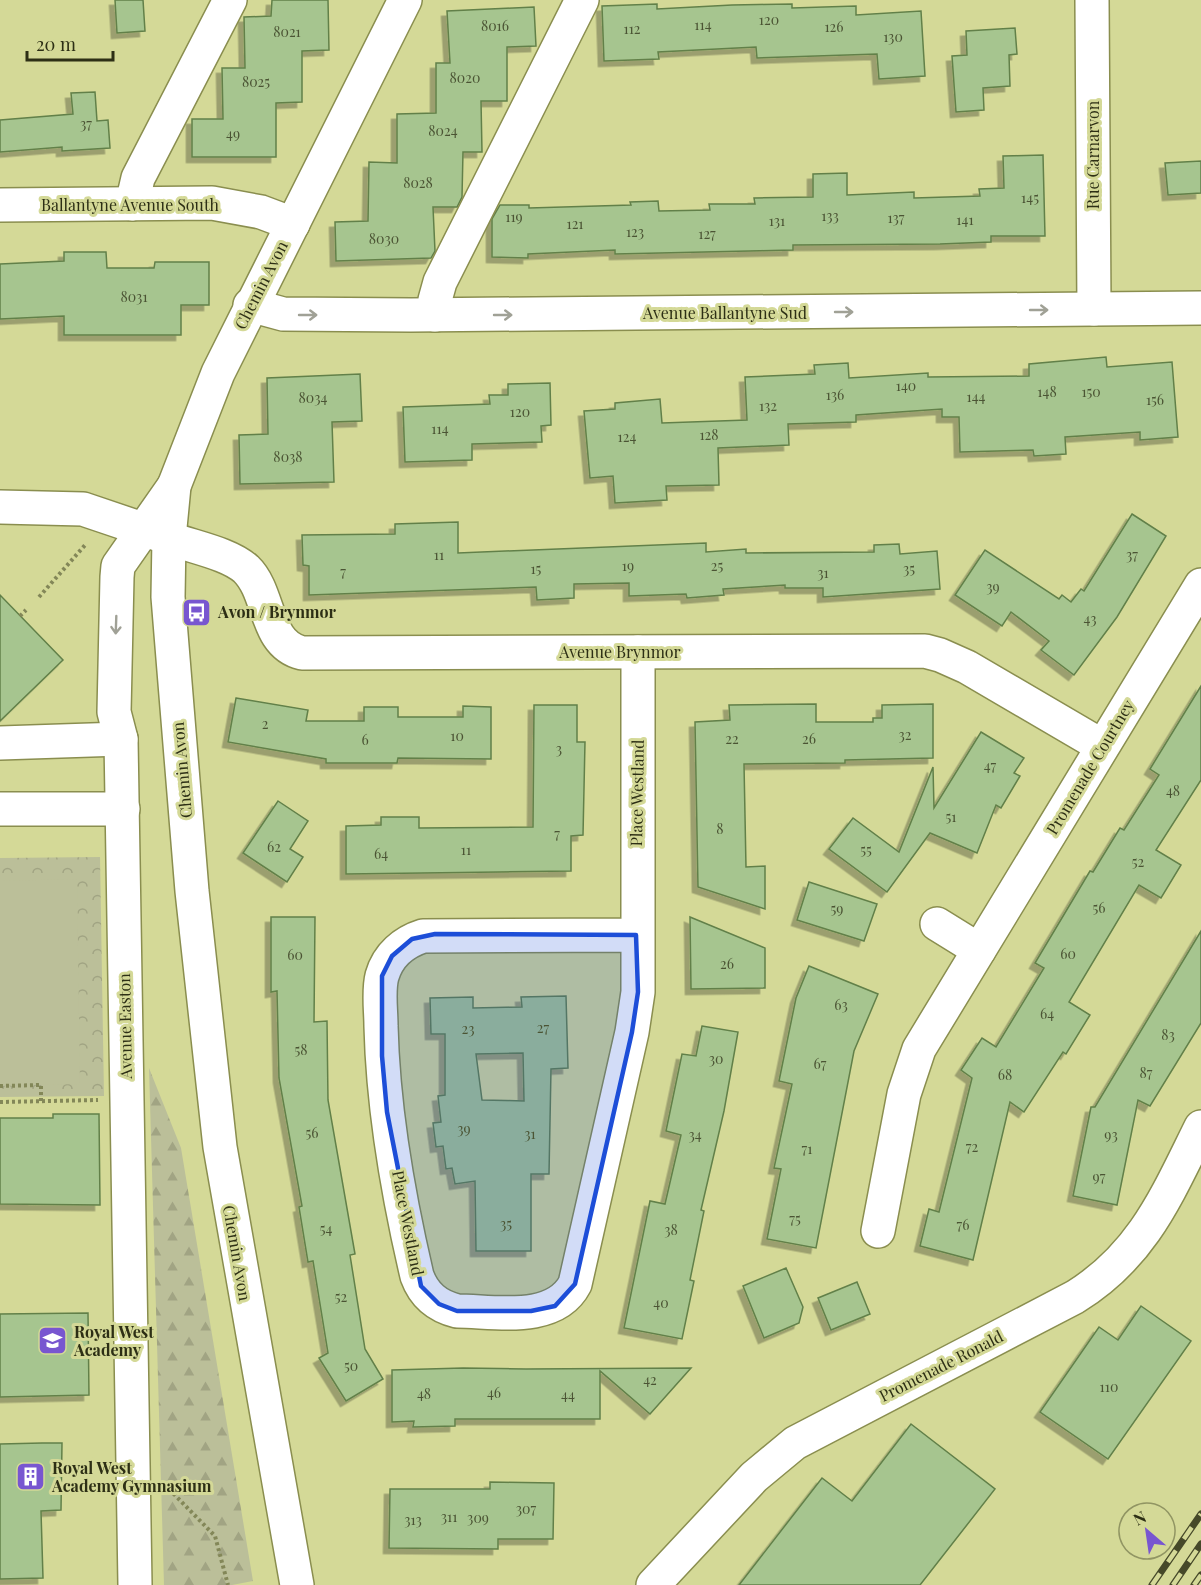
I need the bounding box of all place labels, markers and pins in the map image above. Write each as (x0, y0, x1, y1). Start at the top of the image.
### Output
bus stop icon: Avon / Brynmor (181, 596, 213, 628)
place label: Avon / Brynmor (217, 601, 337, 622)
place label: Royal West Academy (73, 1321, 154, 1360)
school or university icon: Royal West Academy (37, 1325, 69, 1357)
place label: Royal West Academy Gymnasium (51, 1457, 212, 1496)
building icon: Royal West Academy Gymnasium (15, 1461, 47, 1493)

